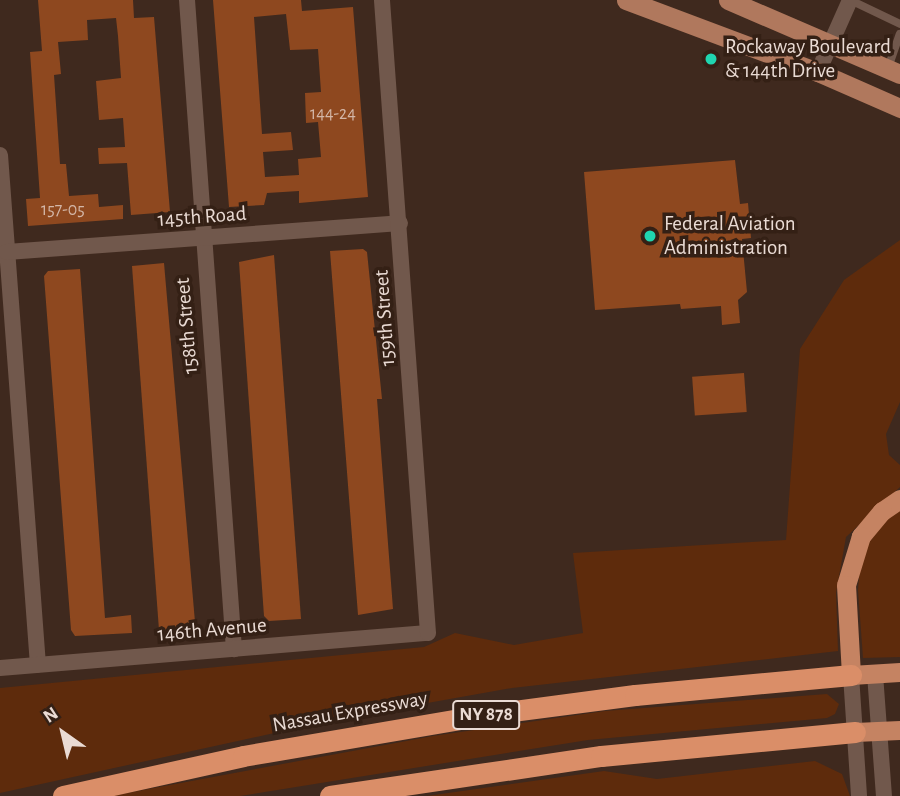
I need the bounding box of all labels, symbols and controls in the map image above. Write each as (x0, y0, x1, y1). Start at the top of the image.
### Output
place label: Rockaway Boulevard & 144th Drive (725, 34, 891, 84)
marker: Rockaway Boulevard & 144th Drive (703, 51, 719, 67)
house number: 144-24 (310, 103, 356, 125)
house number: 157-05 (41, 199, 85, 221)
street label: 145th Road (157, 201, 247, 233)
place label: Federal Aviation Administration (664, 211, 796, 261)
marker: Federal Aviation Administration (642, 228, 658, 244)
street label: 159th Street (369, 269, 401, 367)
street label: 158th Street (170, 277, 204, 375)
street label: 146th Avenue (156, 613, 268, 647)
street label: Nassau Expressway (271, 686, 429, 738)
north arrow (28, 698, 98, 768)
road number: NY 878 (451, 700, 521, 730)
text: N (40, 704, 62, 727)

